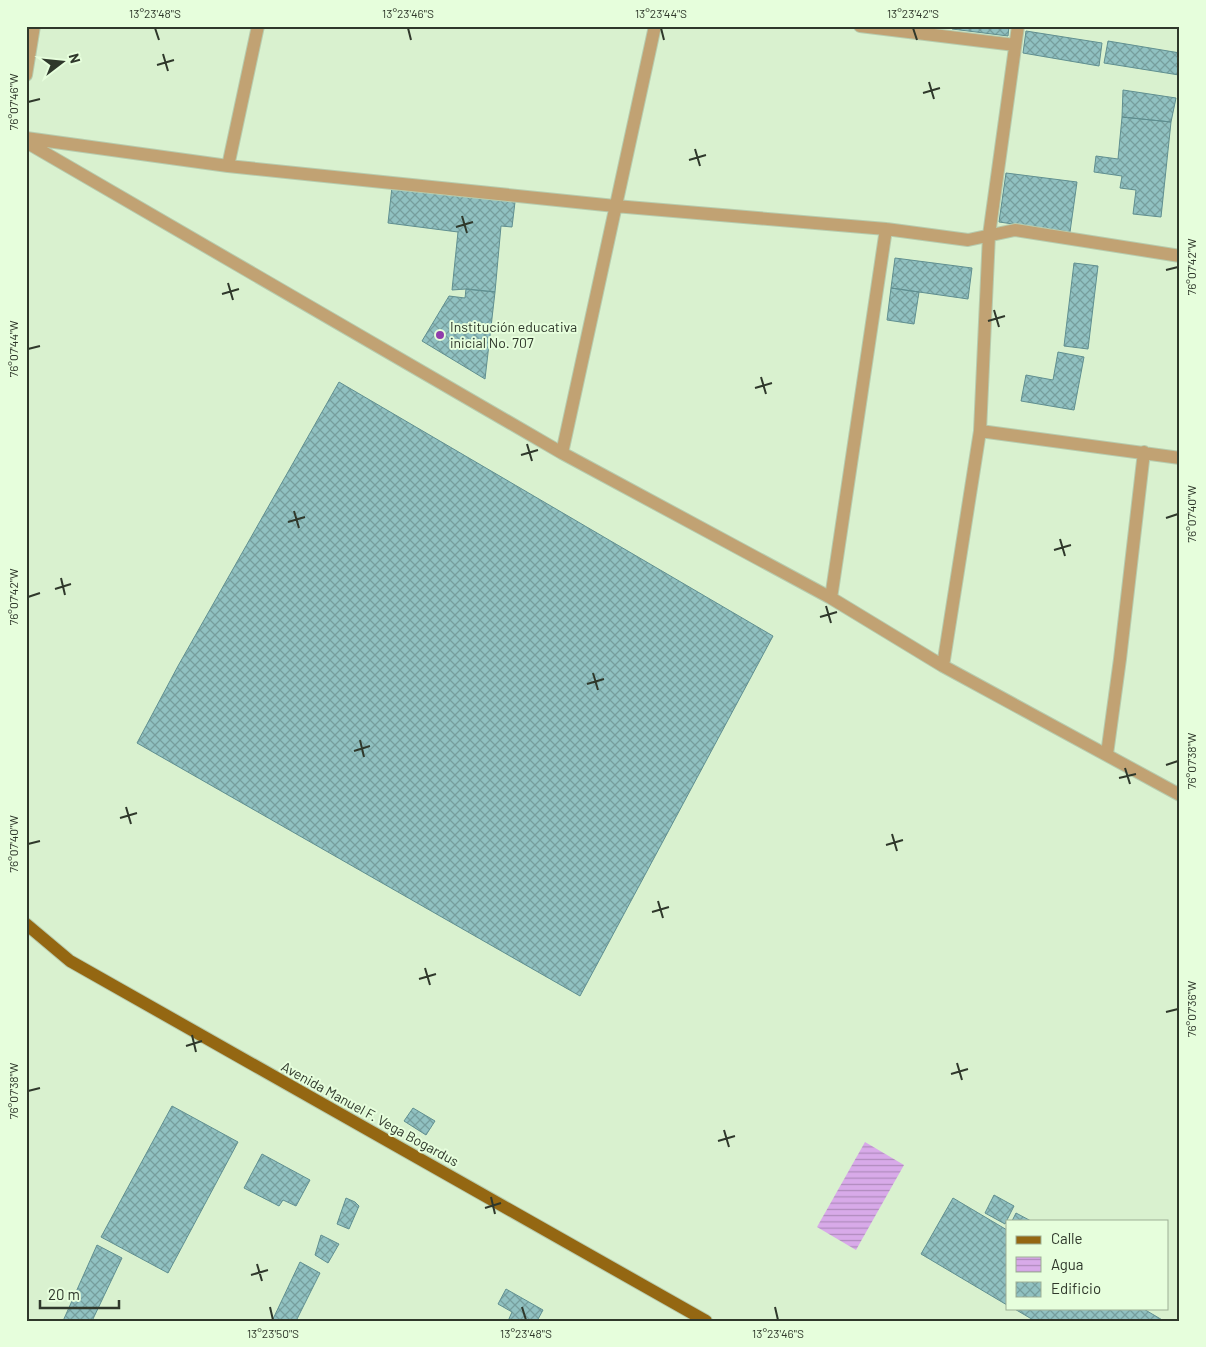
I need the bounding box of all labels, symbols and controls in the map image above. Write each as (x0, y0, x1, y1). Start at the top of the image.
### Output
text: 13°23'48"S (129, 6, 181, 20)
text: 13°23'46"S (382, 6, 434, 20)
text: 13°23'44"S (635, 6, 687, 20)
text: 13°23'42"S (887, 6, 939, 20)
north arrow (38, 38, 88, 88)
text: N (66, 51, 84, 65)
text: 76°07'46"W (6, 73, 20, 130)
text: 76°07'42"W (1184, 238, 1198, 296)
place label: Institución educativa inicial No. 707 (450, 318, 577, 351)
text: 76°07'44"W (6, 320, 20, 378)
marker: Institución educativa inicial No. 707 (434, 329, 446, 341)
text: 76°07'40"W (1184, 485, 1198, 543)
text: 76°07'42"W (6, 568, 20, 626)
text: 76°07'38"W (1184, 732, 1198, 789)
text: 76°07'40"W (6, 815, 20, 873)
text: 76°07'36"W (1184, 980, 1198, 1037)
street label: Avenida Manuel F. Vega Bogardus (278, 1058, 462, 1170)
text: 76°07'38"W (6, 1062, 20, 1119)
legend (1006, 1220, 1168, 1310)
text: Calle (1051, 1229, 1083, 1247)
text: Agua (1051, 1255, 1084, 1273)
scale bar (40, 1277, 119, 1309)
text: Edificio (1051, 1279, 1101, 1297)
text: 20 m (48, 1285, 80, 1303)
text: 13°23'50"S (247, 1326, 299, 1340)
text: 13°23'48"S (500, 1326, 552, 1340)
text: 13°23'46"S (752, 1326, 804, 1340)

